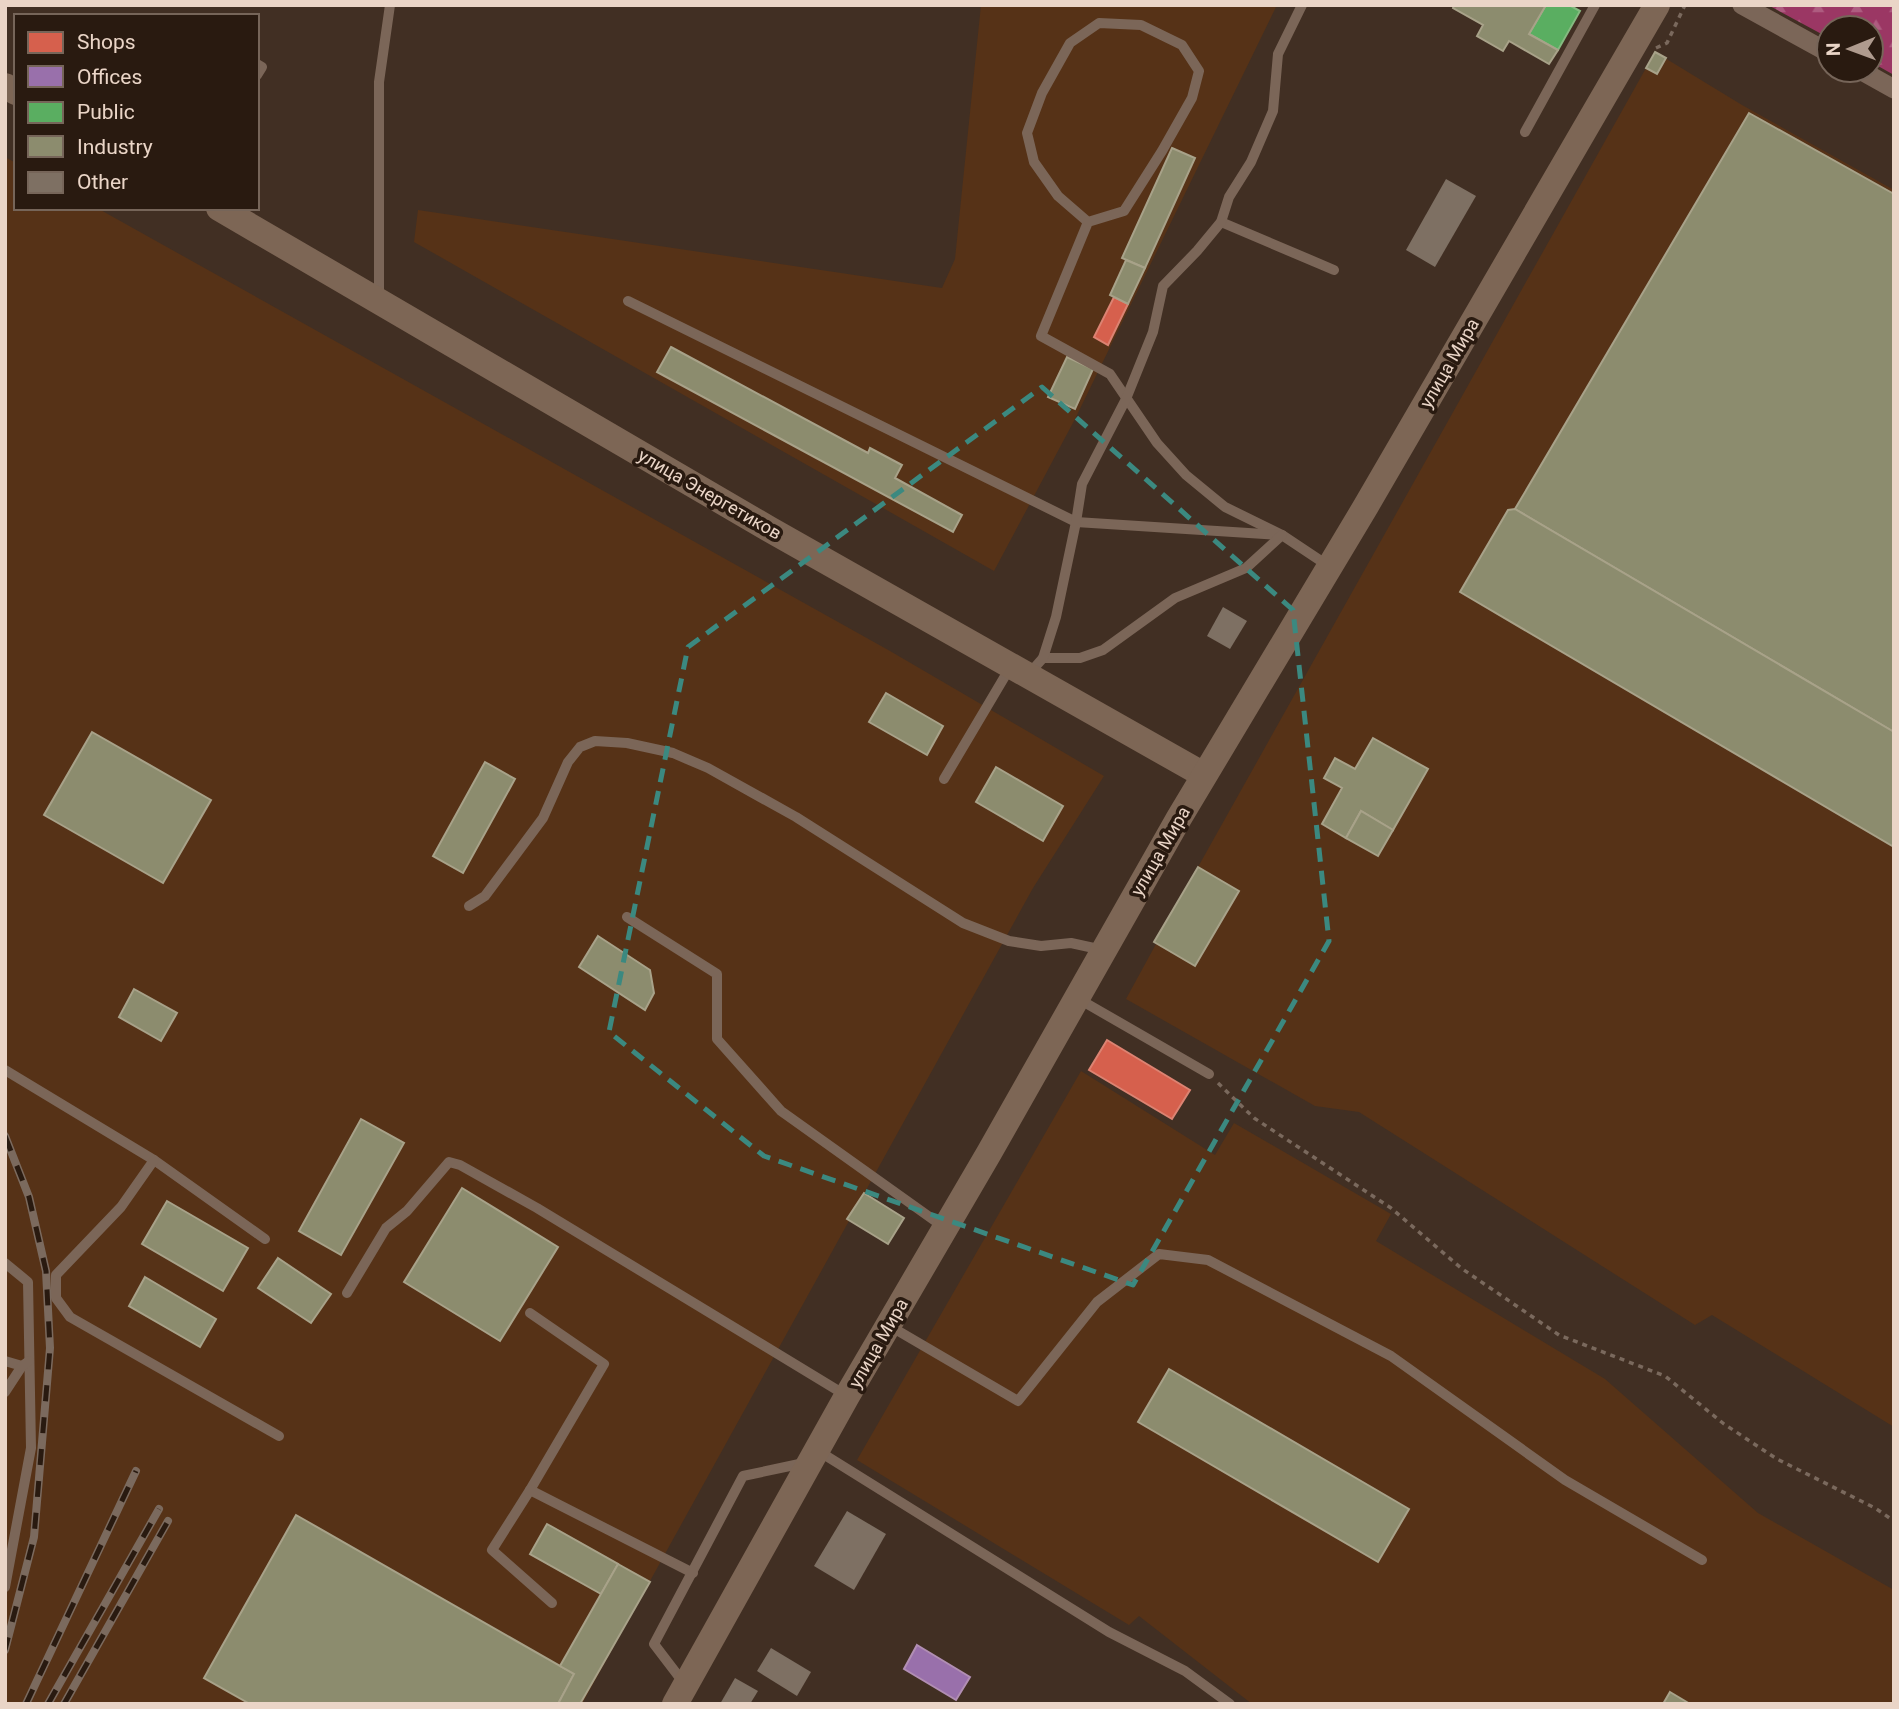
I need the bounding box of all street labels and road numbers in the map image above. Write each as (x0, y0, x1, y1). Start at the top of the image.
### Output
street label: улица Мира (1415, 314, 1483, 412)
street label: улица Энергетиков (635, 444, 785, 544)
street label: улица Мира (1126, 802, 1194, 900)
street label: улица Мира (844, 1294, 912, 1392)

